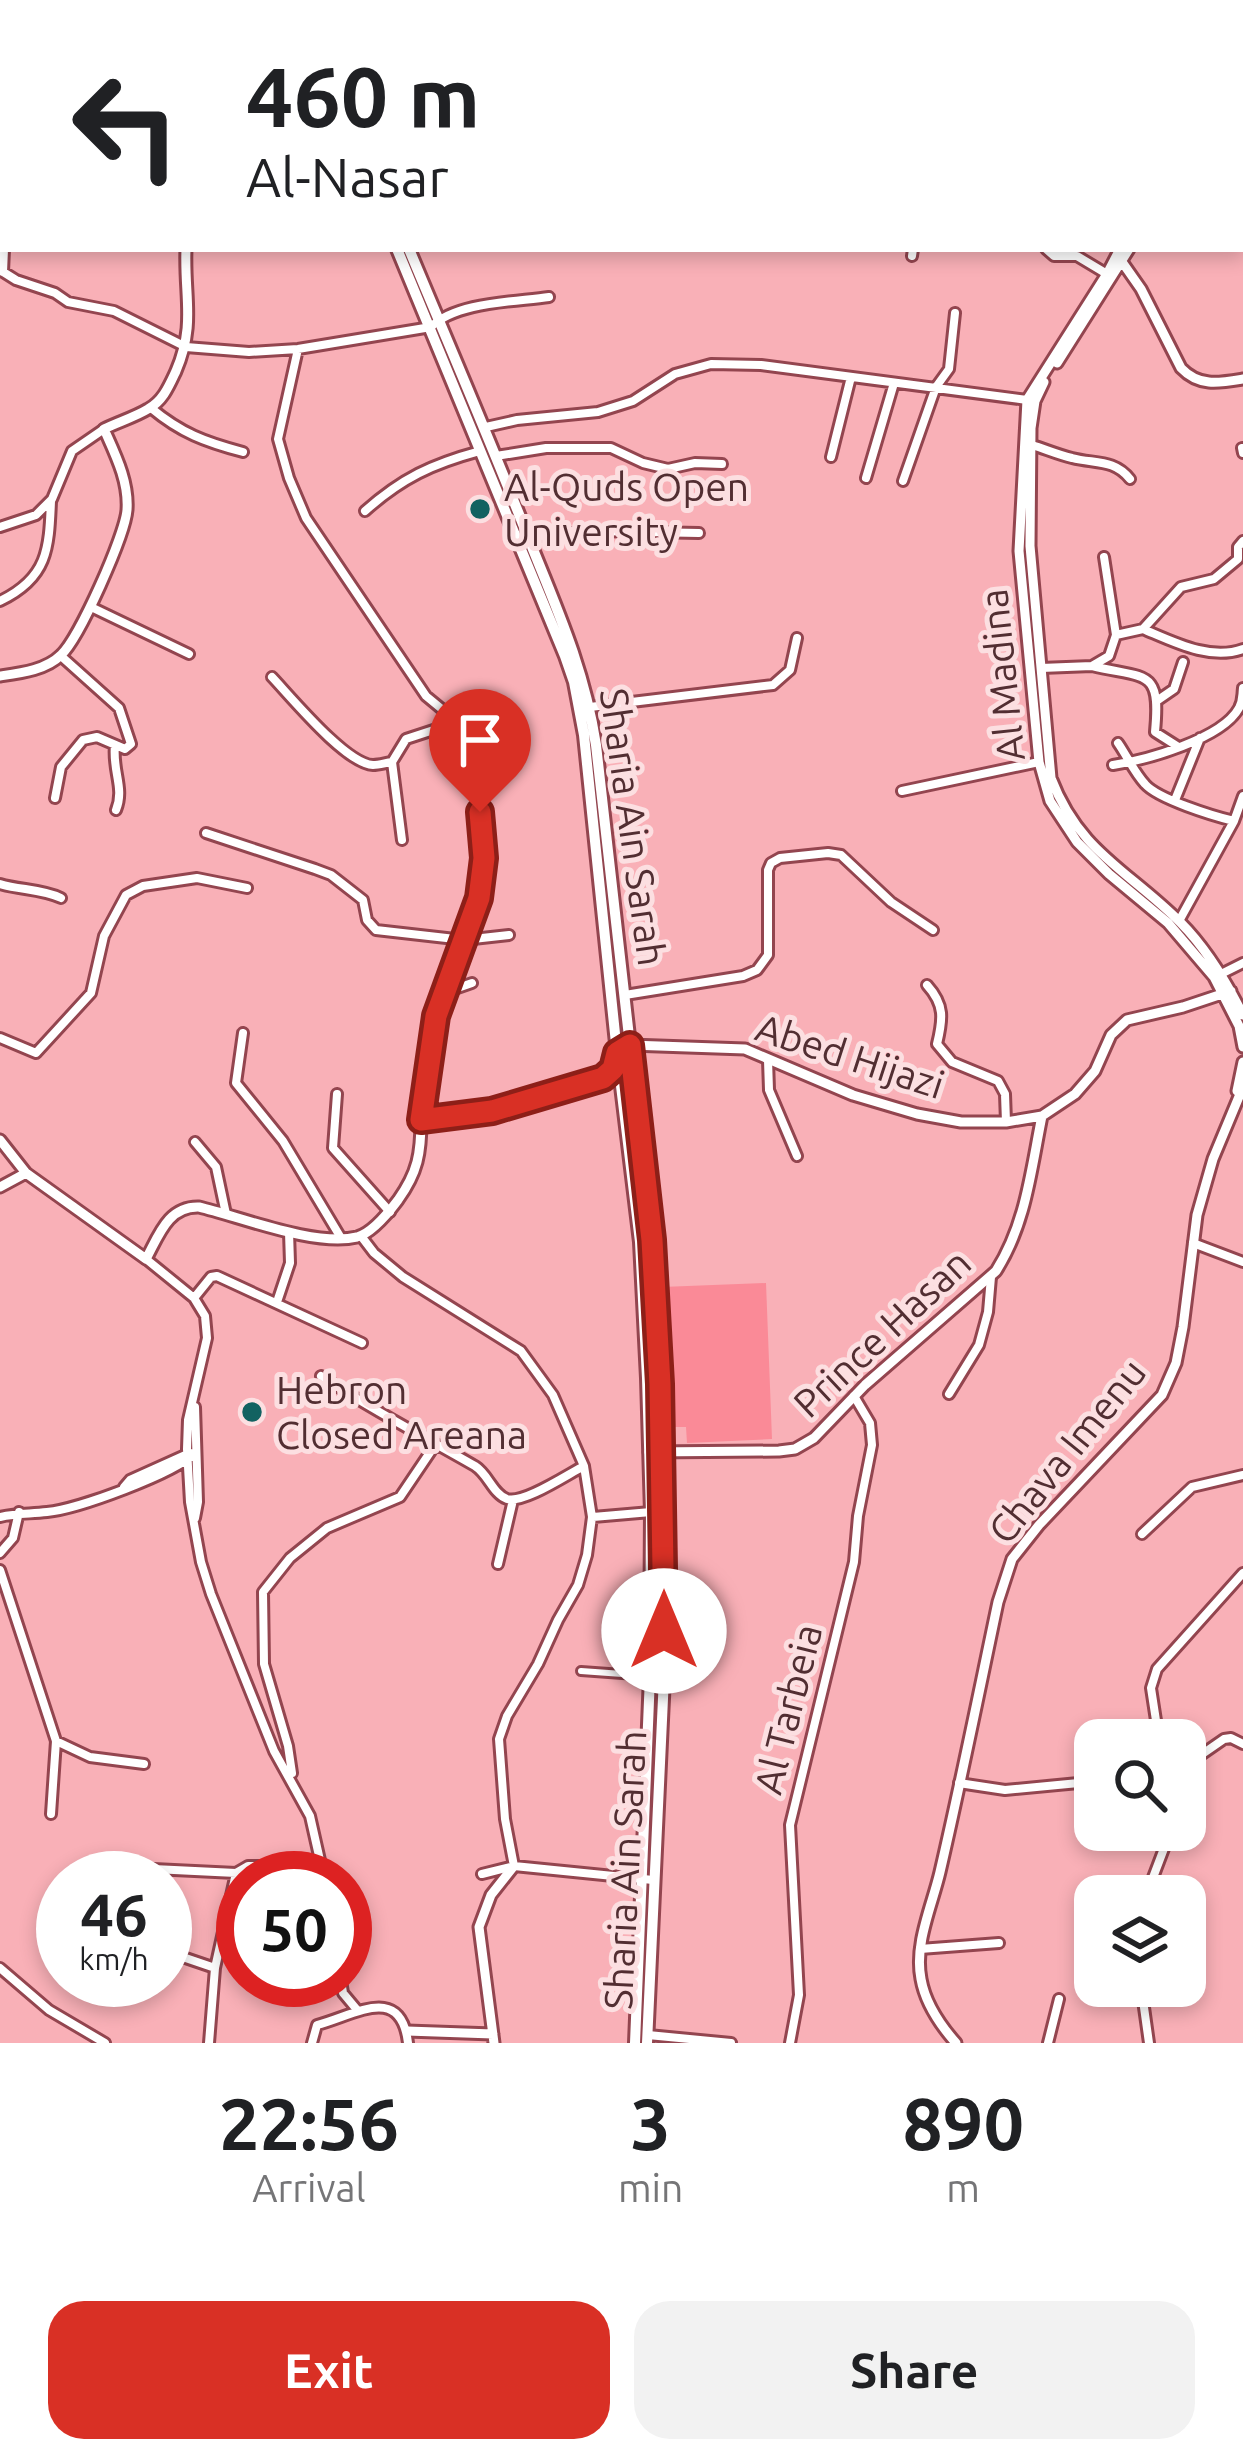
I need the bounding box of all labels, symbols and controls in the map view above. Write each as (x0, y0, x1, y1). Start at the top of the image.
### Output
icon: left (48, 48, 204, 204)
text: 460 m (246, 49, 480, 143)
text: Al-Nasar (246, 147, 449, 207)
place label: Al-Quds Open University (504, 465, 749, 553)
marker: Al-Quds Open University (467, 496, 493, 522)
street label: Al Madina (971, 587, 1032, 763)
street label: Sharia Ain Sarah (593, 686, 674, 968)
pin (429, 689, 531, 812)
icon: arrive (447, 707, 513, 773)
street label: Abed Hijazi (751, 1005, 950, 1106)
street label: Prince Hasan (785, 1240, 979, 1425)
street label: Chava Imenu (979, 1350, 1154, 1551)
place label: Hebron Closed Areana (276, 1368, 527, 1456)
marker: Hebron Closed Areana (239, 1399, 265, 1425)
position arrow (601, 1568, 727, 1694)
street label: Al Tarbeia (746, 1620, 829, 1798)
map controls (1074, 1719, 1206, 2007)
button: search (1074, 1719, 1206, 1851)
street label: Sharia Ain Sarah (596, 1729, 653, 2011)
speed limit sign: 50 (216, 1851, 372, 2007)
button: layers (1074, 1875, 1206, 2007)
text: 46 (80, 1880, 148, 1947)
text: km/h (79, 1942, 149, 1976)
text: 22:56 (219, 2083, 399, 2164)
text: 3 (630, 2083, 671, 2164)
text: 890 (902, 2083, 1024, 2164)
text: Arrival (252, 2166, 366, 2209)
text: min (618, 2166, 683, 2209)
text: m (946, 2166, 980, 2209)
button: Exit (48, 2301, 610, 2439)
button: Share (634, 2301, 1195, 2439)

